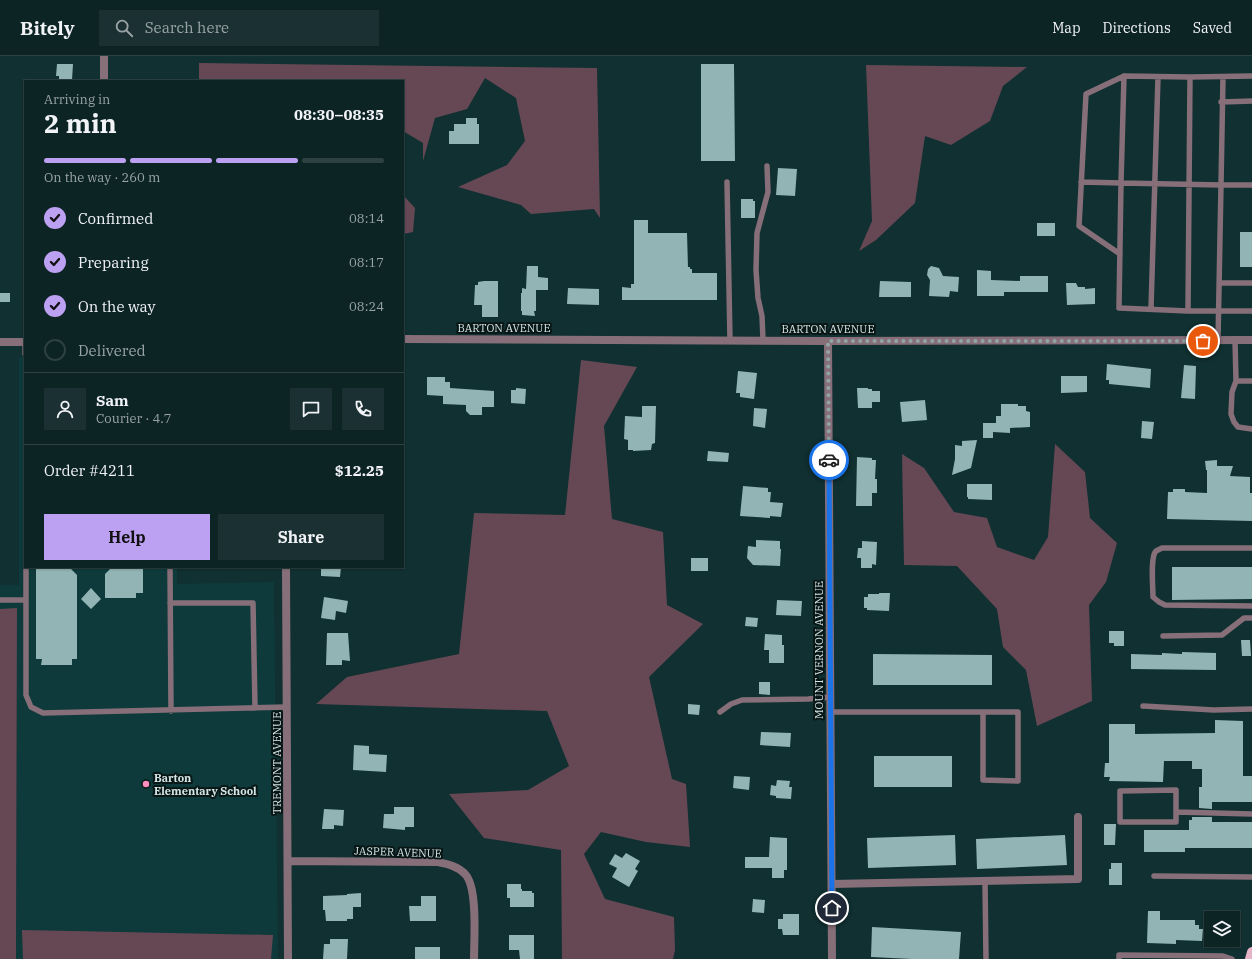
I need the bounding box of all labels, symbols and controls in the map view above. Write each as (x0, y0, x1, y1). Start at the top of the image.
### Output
search box (99, 10, 379, 46)
text: Bitely (20, 16, 75, 40)
icon: search (113, 17, 135, 39)
text: Search here (145, 18, 229, 37)
text: Map (1052, 19, 1081, 37)
text: Directions (1103, 19, 1171, 37)
text: Saved (1193, 19, 1232, 37)
text: Arriving in (44, 91, 110, 108)
text: 08:30–08:35 (294, 105, 384, 124)
text: 2 min (44, 106, 117, 140)
text: On the way · 260 m (44, 169, 160, 186)
icon: check (44, 207, 66, 229)
text: Confirmed (78, 209, 153, 228)
text: 08:14 (349, 210, 384, 227)
icon: check (44, 251, 66, 273)
text: Preparing (78, 253, 149, 272)
text: 08:17 (349, 254, 384, 271)
icon: check (44, 295, 66, 317)
text: On the way (78, 297, 156, 316)
text: 08:24 (349, 298, 384, 315)
street label: BARTON AVENUE (458, 321, 550, 335)
street label: BARTON AVENUE (782, 322, 874, 336)
pin (1186, 324, 1220, 358)
icon: bag (1192, 330, 1214, 352)
text: Delivered (78, 341, 146, 360)
button: person (44, 388, 86, 430)
button: chat (290, 388, 332, 430)
button: phone (342, 388, 384, 430)
text: Sam (96, 391, 129, 410)
text: Courier · 4.7 (96, 410, 172, 427)
courier (809, 440, 849, 480)
icon: car (818, 449, 840, 471)
text: Order #4211 (44, 461, 135, 480)
text: $12.25 (335, 461, 384, 480)
button: Help (44, 514, 210, 560)
button: Share (218, 514, 384, 560)
street label: MOUNT VERNON AVENUE (812, 581, 826, 719)
street label: TREMONT AVENUE (270, 712, 284, 814)
place label: Barton Elementary School (154, 771, 257, 798)
marker: Barton Elementary School (141, 779, 151, 789)
street label: JASPER AVENUE (354, 843, 442, 861)
pin (815, 891, 849, 925)
icon: home (821, 897, 843, 919)
map controls (1204, 911, 1240, 947)
button: layers (1204, 911, 1240, 947)

